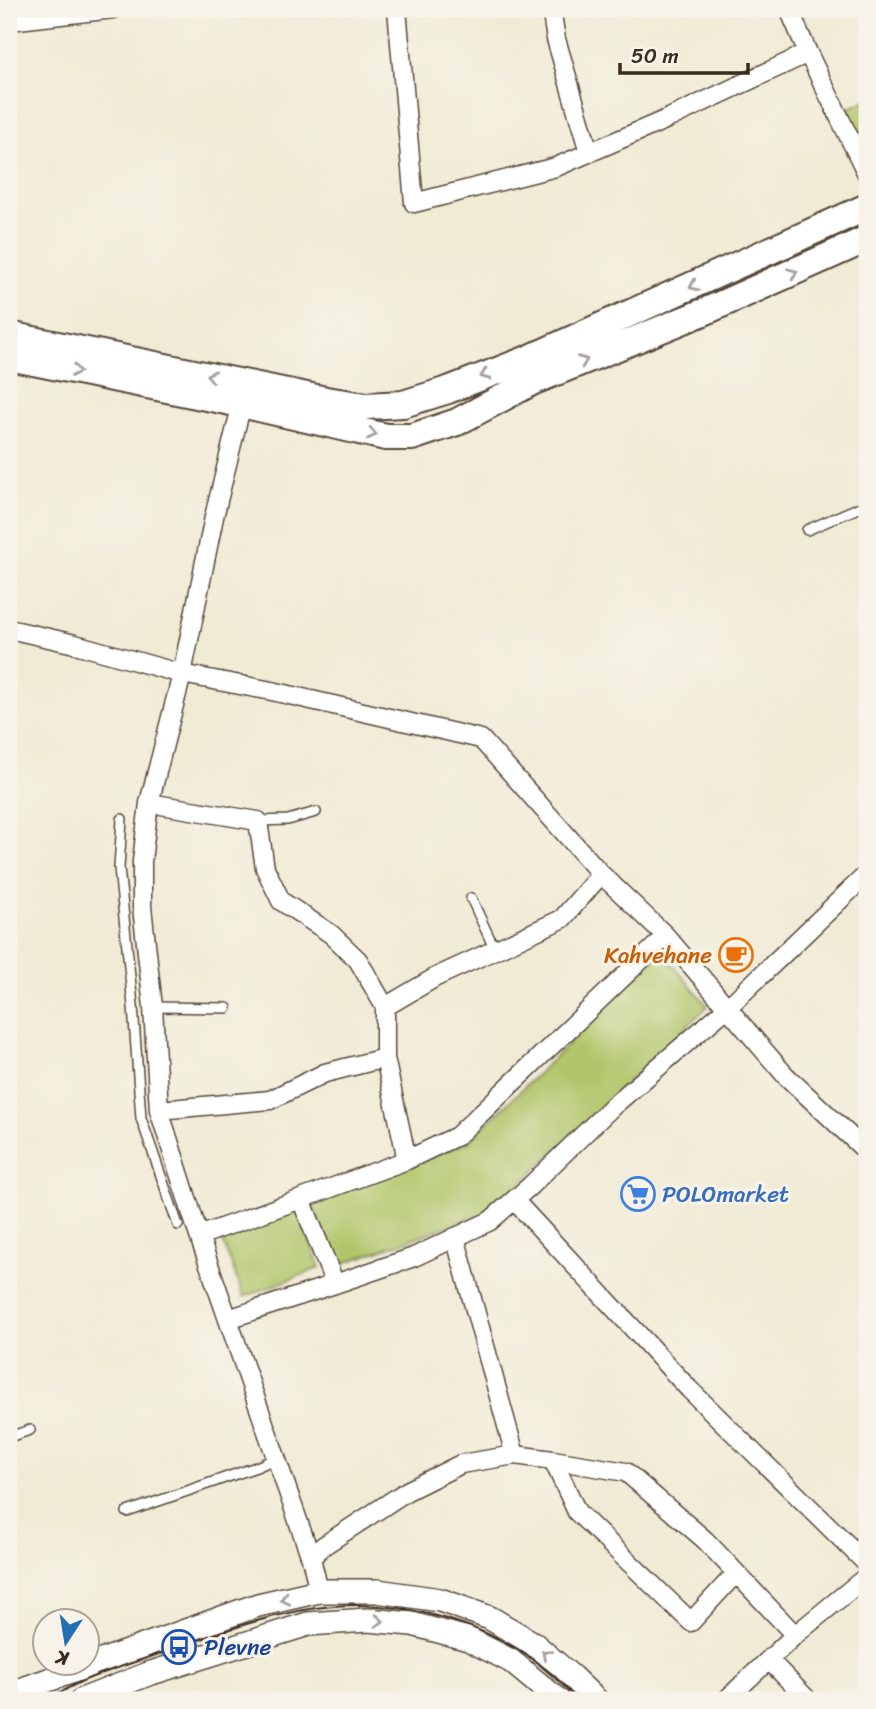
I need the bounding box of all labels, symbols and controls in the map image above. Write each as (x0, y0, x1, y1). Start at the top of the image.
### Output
scale bar (620, 32, 748, 76)
text: 50 m (631, 37, 679, 75)
one-way arrow (786, 267, 798, 281)
one-way arrow (688, 278, 701, 292)
one-way arrow (577, 356, 589, 370)
one-way arrow (70, 362, 82, 377)
one-way arrow (479, 367, 491, 381)
one-way arrow (205, 370, 217, 385)
one-way arrow (366, 426, 378, 440)
place label: Kahvehane (604, 935, 712, 976)
cafe icon: Kahvehane (717, 936, 755, 974)
place label: POLOmarket (662, 1174, 789, 1215)
supermarket icon: POLOmarket (619, 1175, 657, 1213)
one-way arrow (279, 1591, 291, 1605)
north arrow (32, 1608, 102, 1678)
one-way arrow (374, 1613, 385, 1628)
place label: Plevne (204, 1627, 272, 1668)
bus stop icon: Plevne (160, 1628, 198, 1666)
text: K (52, 1640, 73, 1676)
one-way arrow (541, 1650, 554, 1662)

